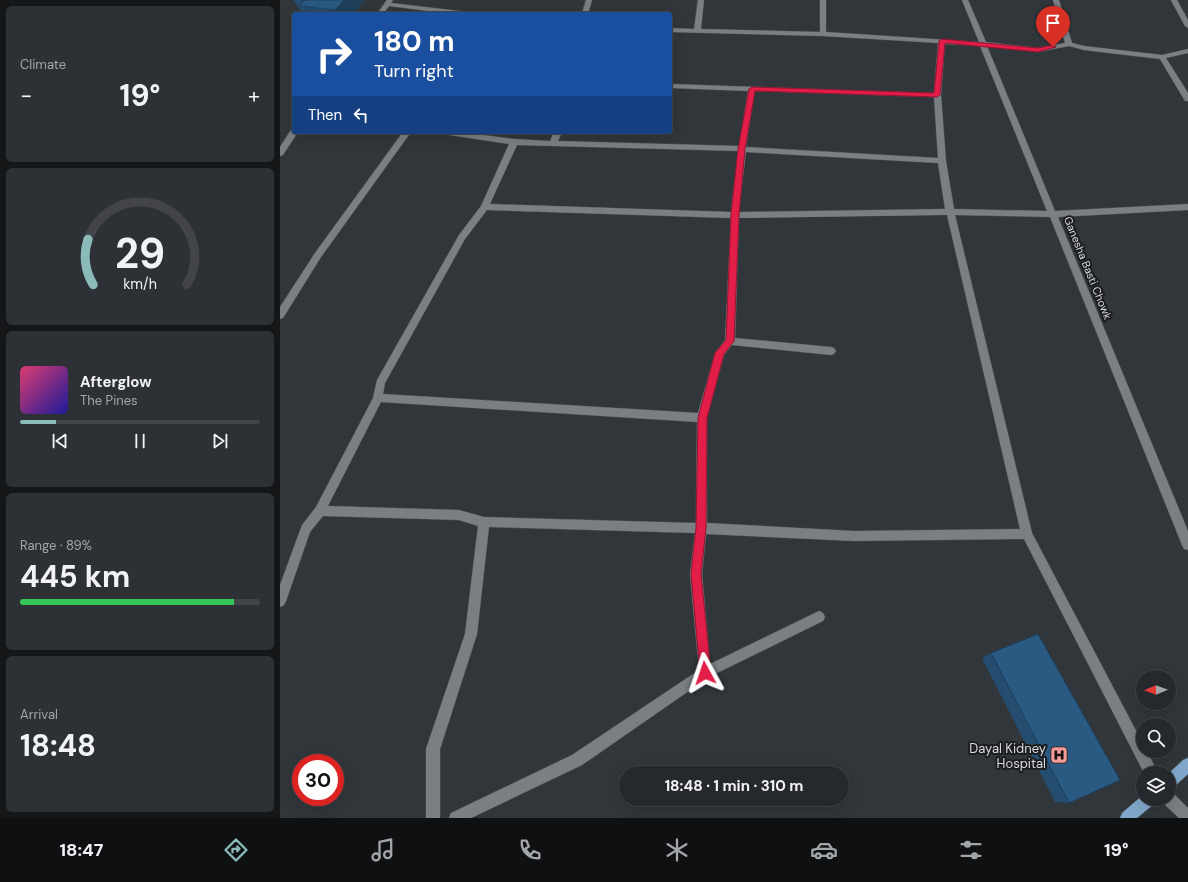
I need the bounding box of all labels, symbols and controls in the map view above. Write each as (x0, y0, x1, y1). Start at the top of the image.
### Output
pin (1036, 6, 1070, 47)
icon: arrive (1042, 12, 1064, 34)
text: 180 m (374, 23, 455, 60)
icon: right (308, 28, 360, 80)
text: Climate (20, 56, 66, 73)
text: Turn right (374, 59, 454, 83)
text: 19° (120, 76, 160, 115)
text: − (20, 81, 32, 110)
text: + (248, 81, 260, 110)
icon: left (350, 104, 372, 126)
text: Then (308, 105, 342, 125)
street label: Ganesha Basti Chowk (1061, 214, 1115, 322)
text: 29 (115, 226, 165, 280)
text: km/h (123, 274, 157, 292)
text: Afterglow (80, 372, 152, 392)
text: The Pines (80, 392, 138, 409)
icon: previous (49, 430, 71, 452)
icon: pause (129, 430, 151, 452)
icon: next (209, 430, 231, 452)
text: Range · 89% (20, 537, 92, 554)
text: 445 km (20, 557, 130, 596)
position arrow (684, 652, 726, 694)
north arrow (1136, 670, 1176, 710)
map controls (1136, 670, 1176, 806)
text: Arrival (20, 706, 58, 723)
button: search (1136, 718, 1176, 758)
text: 18:48 (20, 726, 96, 765)
place label: Dayal Kidney Hospital (969, 740, 1046, 772)
hospital icon: Dayal Kidney Hospital (1049, 745, 1069, 765)
speed limit sign: 30 (292, 754, 344, 806)
button: layers (1136, 766, 1176, 806)
text: 18:48 · 1 min · 310 m (665, 776, 803, 796)
icon: directions (222, 836, 250, 864)
icon: music (369, 836, 397, 864)
icon: phone (516, 836, 544, 864)
icon: climate (663, 836, 691, 864)
icon: car (810, 836, 838, 864)
icon: filters (957, 836, 985, 864)
text: 18:47 (59, 838, 103, 862)
text: 19° (1104, 838, 1128, 862)

